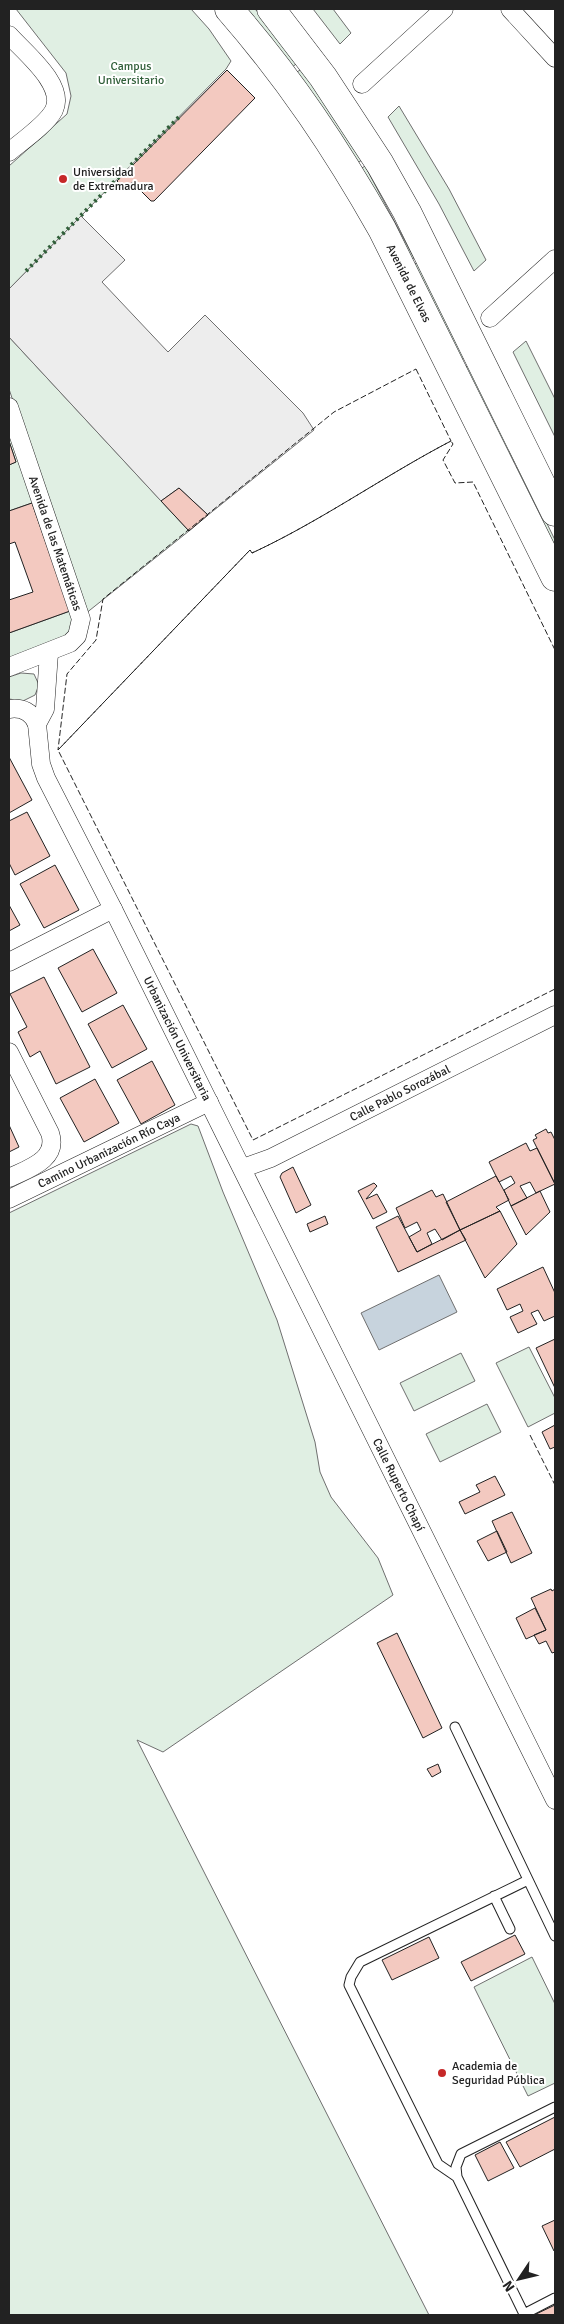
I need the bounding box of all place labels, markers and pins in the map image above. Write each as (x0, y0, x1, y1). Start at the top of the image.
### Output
place label: Universidad de Extremadura (73, 165, 154, 194)
marker: Universidad de Extremadura (57, 173, 69, 185)
place label: Academia de Seguridad Pública (452, 2059, 545, 2088)
marker: Academia de Seguridad Pública (436, 2067, 448, 2079)

